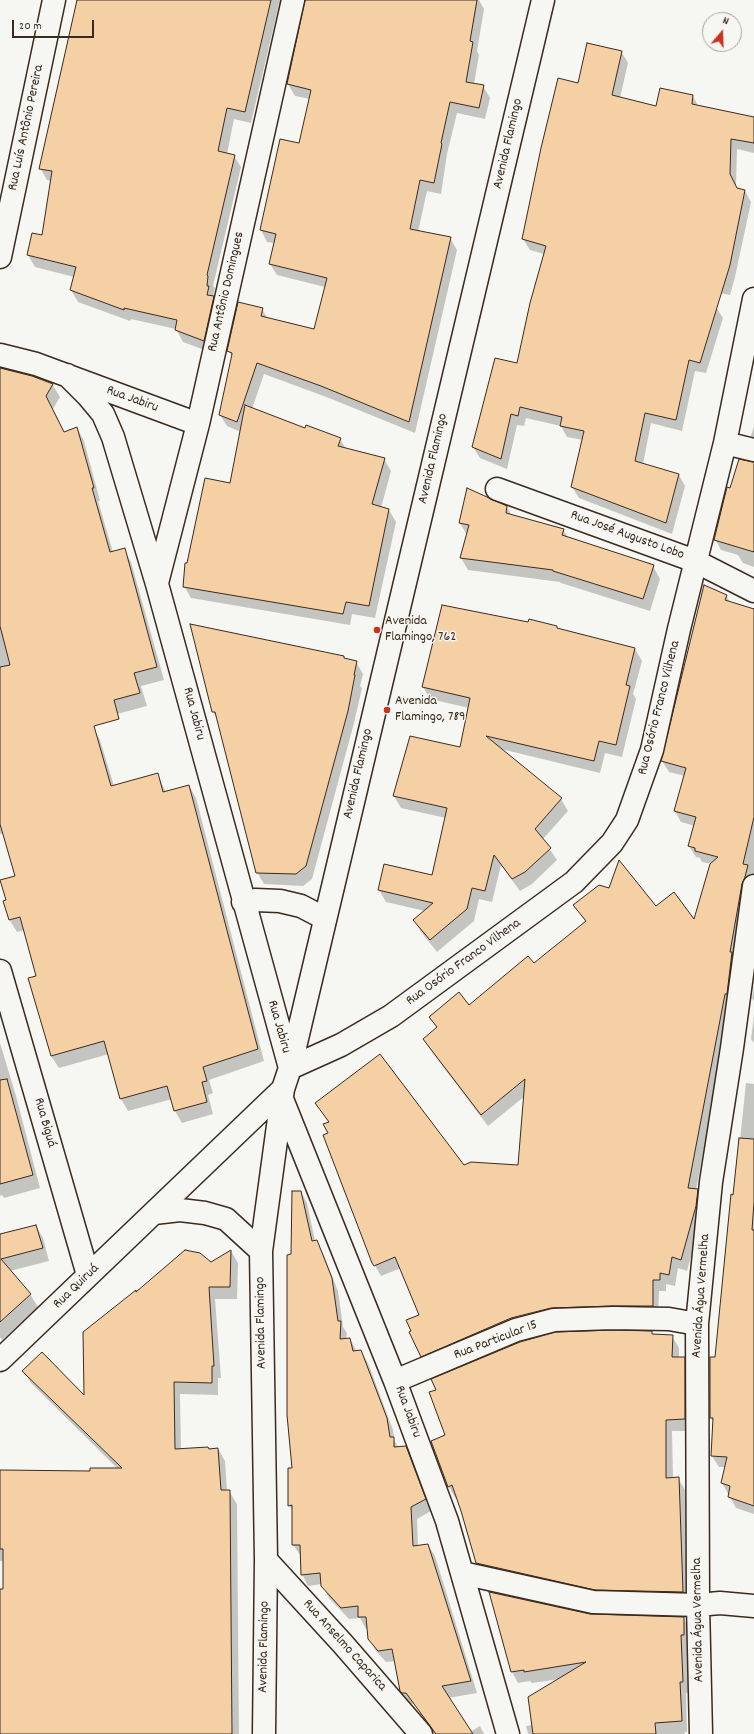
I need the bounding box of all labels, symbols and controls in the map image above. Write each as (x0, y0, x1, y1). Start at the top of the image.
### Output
scale bar (14, 12, 96, 38)
north arrow (702, 12, 742, 52)
text: N (720, 13, 731, 30)
text: 20 m (19, 18, 42, 35)
street label: Rua Luís Antônio Pereira (5, 64, 49, 192)
street label: Avenida Flamingo (490, 97, 528, 191)
street label: Rua Antônio Domingues (205, 230, 249, 354)
street label: Rua Jabiru (104, 383, 160, 417)
street label: Avenida Flamingo (415, 412, 453, 506)
street label: Rua José Augusto Lobo (568, 508, 686, 564)
place label: Avenida Flamingo, 762 (385, 614, 456, 646)
marker: Avenida Flamingo, 762 (372, 625, 382, 635)
street label: Rua Osório Franco Vilhena (635, 639, 685, 777)
street label: Rua Jabiru (178, 686, 208, 742)
place label: Avenida Flamingo, 789 (395, 694, 465, 726)
marker: Avenida Flamingo, 789 (382, 705, 392, 715)
street label: Avenida Flamingo (340, 727, 378, 821)
street label: Rua Osório Franco Vilhena (403, 916, 525, 1010)
street label: Rua Jabiru (262, 999, 294, 1055)
street label: Rua Biguá (29, 1096, 59, 1150)
street label: Avenida Água Vermelha (689, 1233, 715, 1359)
street label: Rua Quiruá (50, 1261, 104, 1313)
street label: Avenida Flamingo (253, 1277, 271, 1369)
street label: Rua Particular 15 (452, 1317, 540, 1365)
street label: Rua Jabiru (390, 1384, 424, 1440)
street label: Avenida Água Vermelha (690, 1558, 708, 1682)
street label: Rua Anselmo Caparica (298, 1597, 390, 1695)
street label: Avenida Flamingo (256, 1601, 274, 1693)

